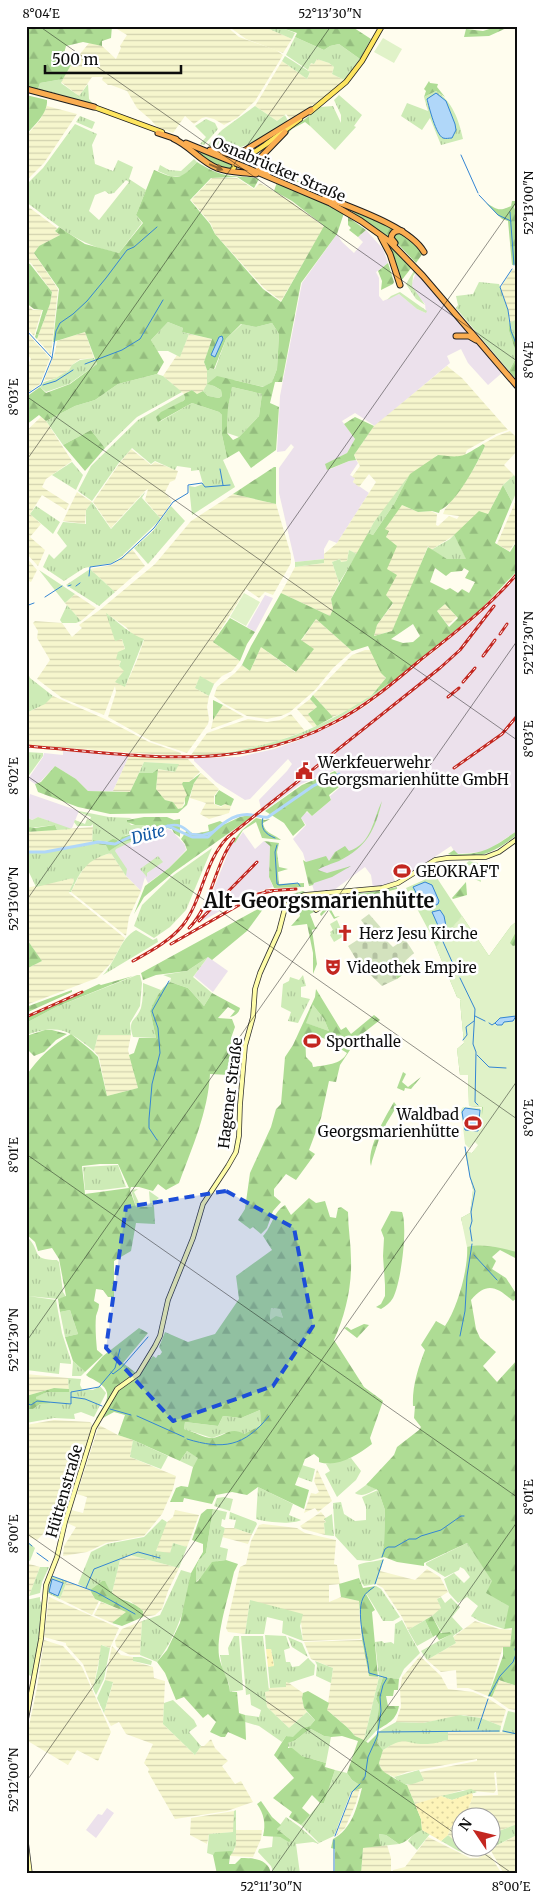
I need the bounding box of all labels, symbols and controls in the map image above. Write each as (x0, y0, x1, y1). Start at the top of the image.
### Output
text: 8°04'E (22, 6, 60, 21)
text: 52°13'30"N (298, 6, 362, 21)
scale bar (45, 42, 181, 74)
text: 500 m (52, 50, 99, 69)
street label: Osnabrücker Straße (209, 132, 349, 206)
one-way arrow (209, 163, 223, 171)
text: 52°13'00"N (521, 170, 536, 235)
text: 8°04'E (521, 341, 536, 379)
text: 8°03'E (6, 378, 21, 415)
text: 52°12'30"N (521, 610, 536, 675)
text: 8°03'E (521, 720, 536, 757)
place label: Werkfeuerwehr Georgsmarienhütte GmbH (317, 753, 509, 789)
text: 8°02'E (6, 757, 21, 795)
public building icon: Werkfeuerwehr Georgsmarienhütte GmbH (294, 761, 314, 781)
water label: Düte (128, 820, 167, 848)
sports icon: GEOKRAFT (392, 861, 412, 881)
place label: GEOKRAFT (416, 862, 500, 881)
text: 52°13'00"N (6, 866, 21, 931)
district label: Alt-Georgsmarienhütte (203, 888, 435, 913)
church icon: Herz Jesu Kirche (335, 923, 355, 943)
place label: Herz Jesu Kirche (359, 924, 478, 943)
theatre icon: Videothek Empire (323, 957, 343, 977)
place label: Videothek Empire (346, 958, 477, 977)
sports icon: Sporthalle (302, 1031, 322, 1051)
place label: Sporthalle (326, 1032, 401, 1051)
street label: Hagener Straße (214, 1036, 246, 1150)
text: 8°02'E (521, 1099, 536, 1137)
place label: Waldbad Georgsmarienhütte (318, 1105, 459, 1141)
sports icon: Waldbad Georgsmarienhütte (463, 1113, 483, 1133)
text: 8°01'E (6, 1137, 21, 1173)
text: 52°12'30"N (6, 1307, 21, 1372)
street label: Hüttenstraße (42, 1442, 86, 1540)
text: 8°01'E (521, 1479, 536, 1515)
text: 8°00'E (6, 1514, 21, 1553)
text: 52°12'00"N (6, 1747, 21, 1812)
north arrow (450, 1808, 500, 1858)
text: N (455, 1815, 476, 1834)
text: 52°11'30"N (240, 1879, 302, 1894)
text: 8°00'E (492, 1879, 531, 1894)

